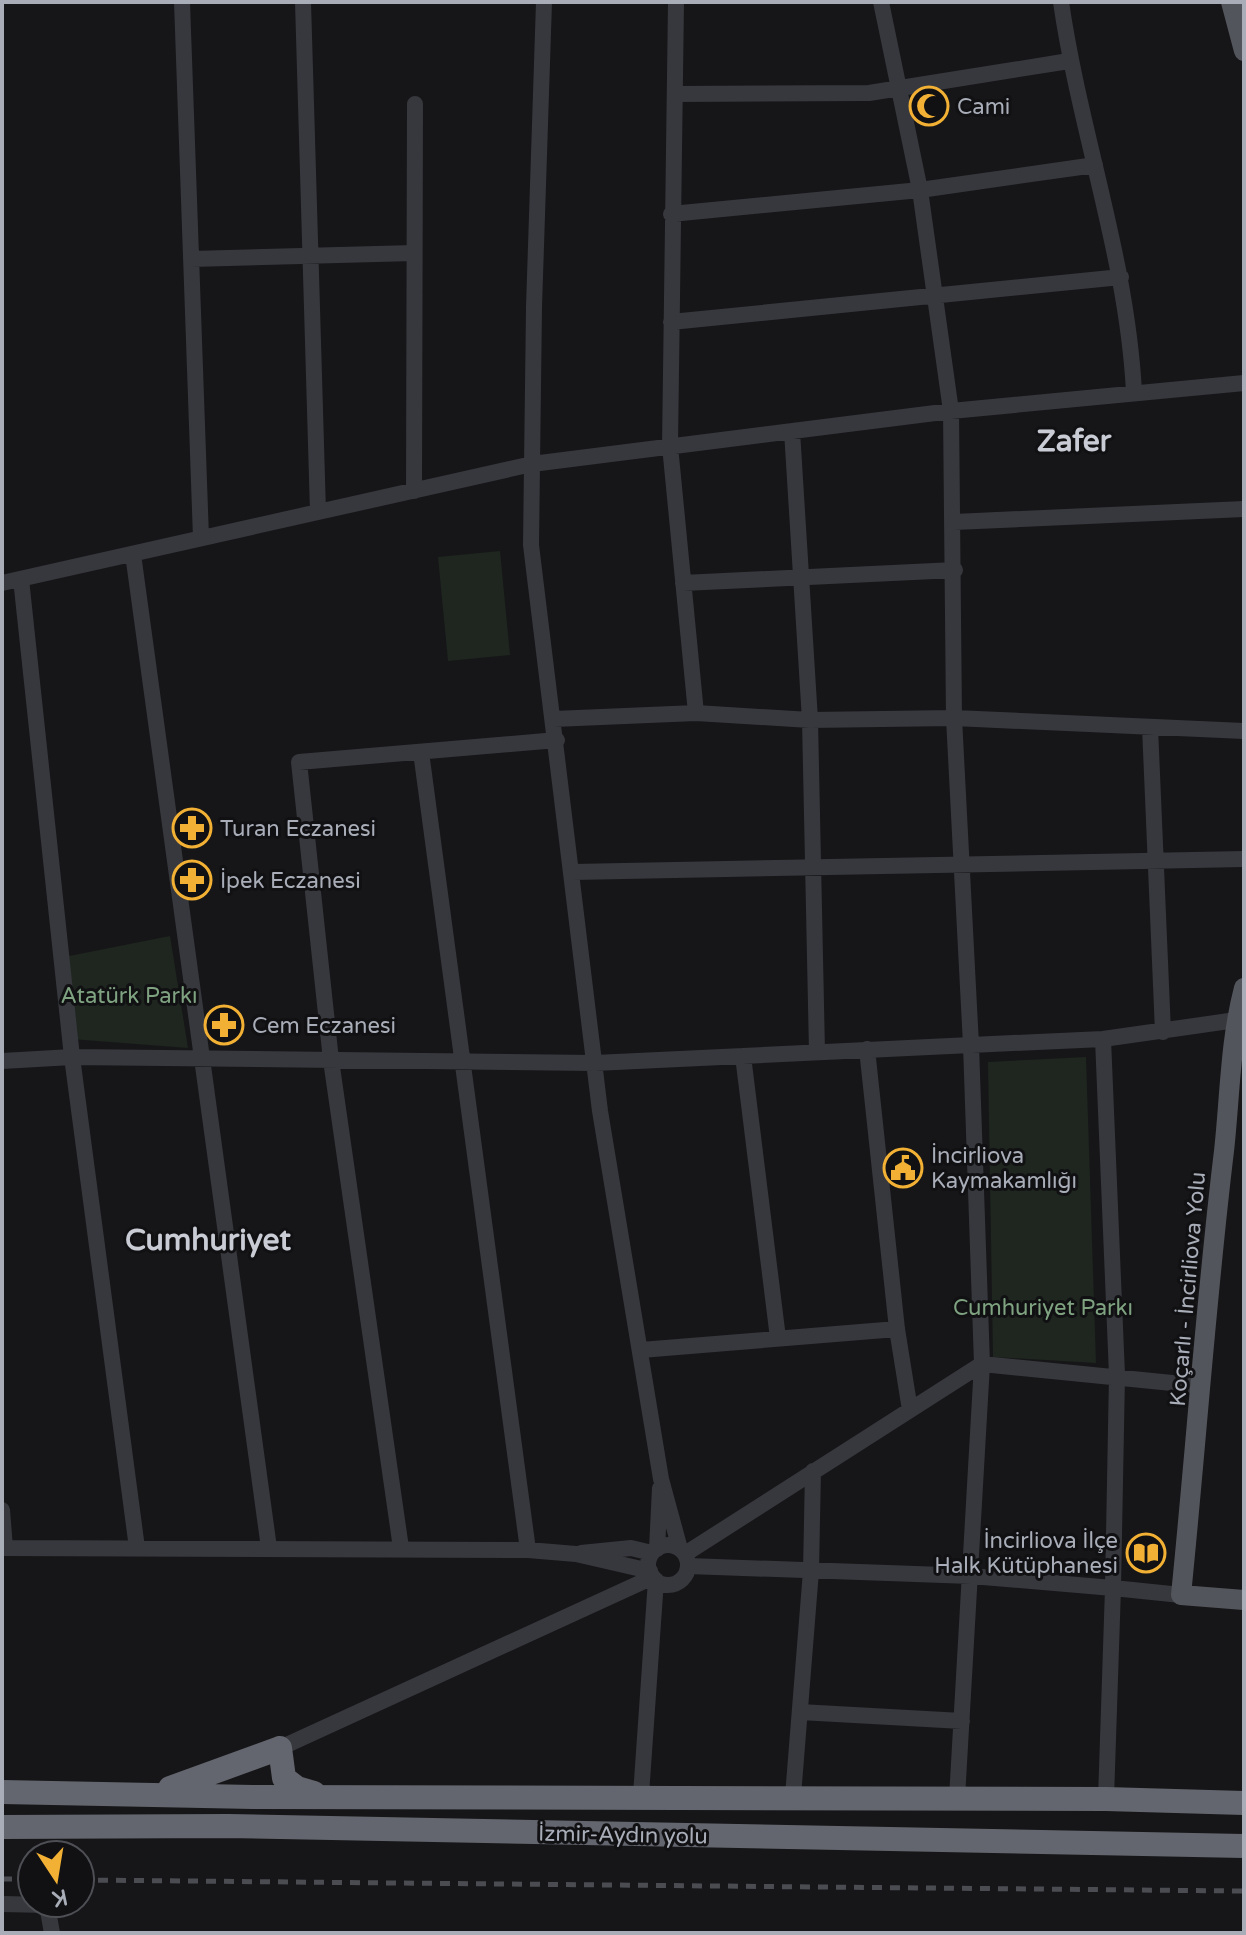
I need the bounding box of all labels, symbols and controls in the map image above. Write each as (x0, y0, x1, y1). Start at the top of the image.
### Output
mosque icon: Cami (908, 85, 950, 127)
place label: Cami (957, 94, 1010, 120)
district label: Zafer (1037, 423, 1112, 460)
pharmacy icon: Turan Eczanesi (171, 807, 213, 849)
place label: Turan Eczanesi (220, 816, 376, 842)
pharmacy icon: İpek Eczanesi (171, 859, 213, 901)
place label: İpek Eczanesi (220, 868, 361, 894)
park label: Atatürk Parkı (61, 983, 197, 1009)
pharmacy icon: Cem Eczanesi (203, 1004, 245, 1046)
place label: Cem Eczanesi (252, 1013, 396, 1039)
place label: İncirliova Kaymakamlığı (931, 1143, 1077, 1194)
public building icon: İncirliova Kaymakamlığı (882, 1147, 924, 1189)
street label: Koçarlı - İncirliova Yolu (1165, 1171, 1211, 1408)
district label: Cumhuriyet (125, 1222, 292, 1259)
park label: Cumhuriyet Parkı (953, 1295, 1133, 1321)
place label: İncirliova İlçe Halk Kütüphanesi (934, 1528, 1118, 1579)
library icon: İncirliova İlçe Halk Kütüphanesi (1125, 1532, 1167, 1574)
street label: İzmir-Aydın yolu (538, 1821, 708, 1849)
north arrow (16, 1839, 96, 1919)
text: K (50, 1883, 70, 1912)

